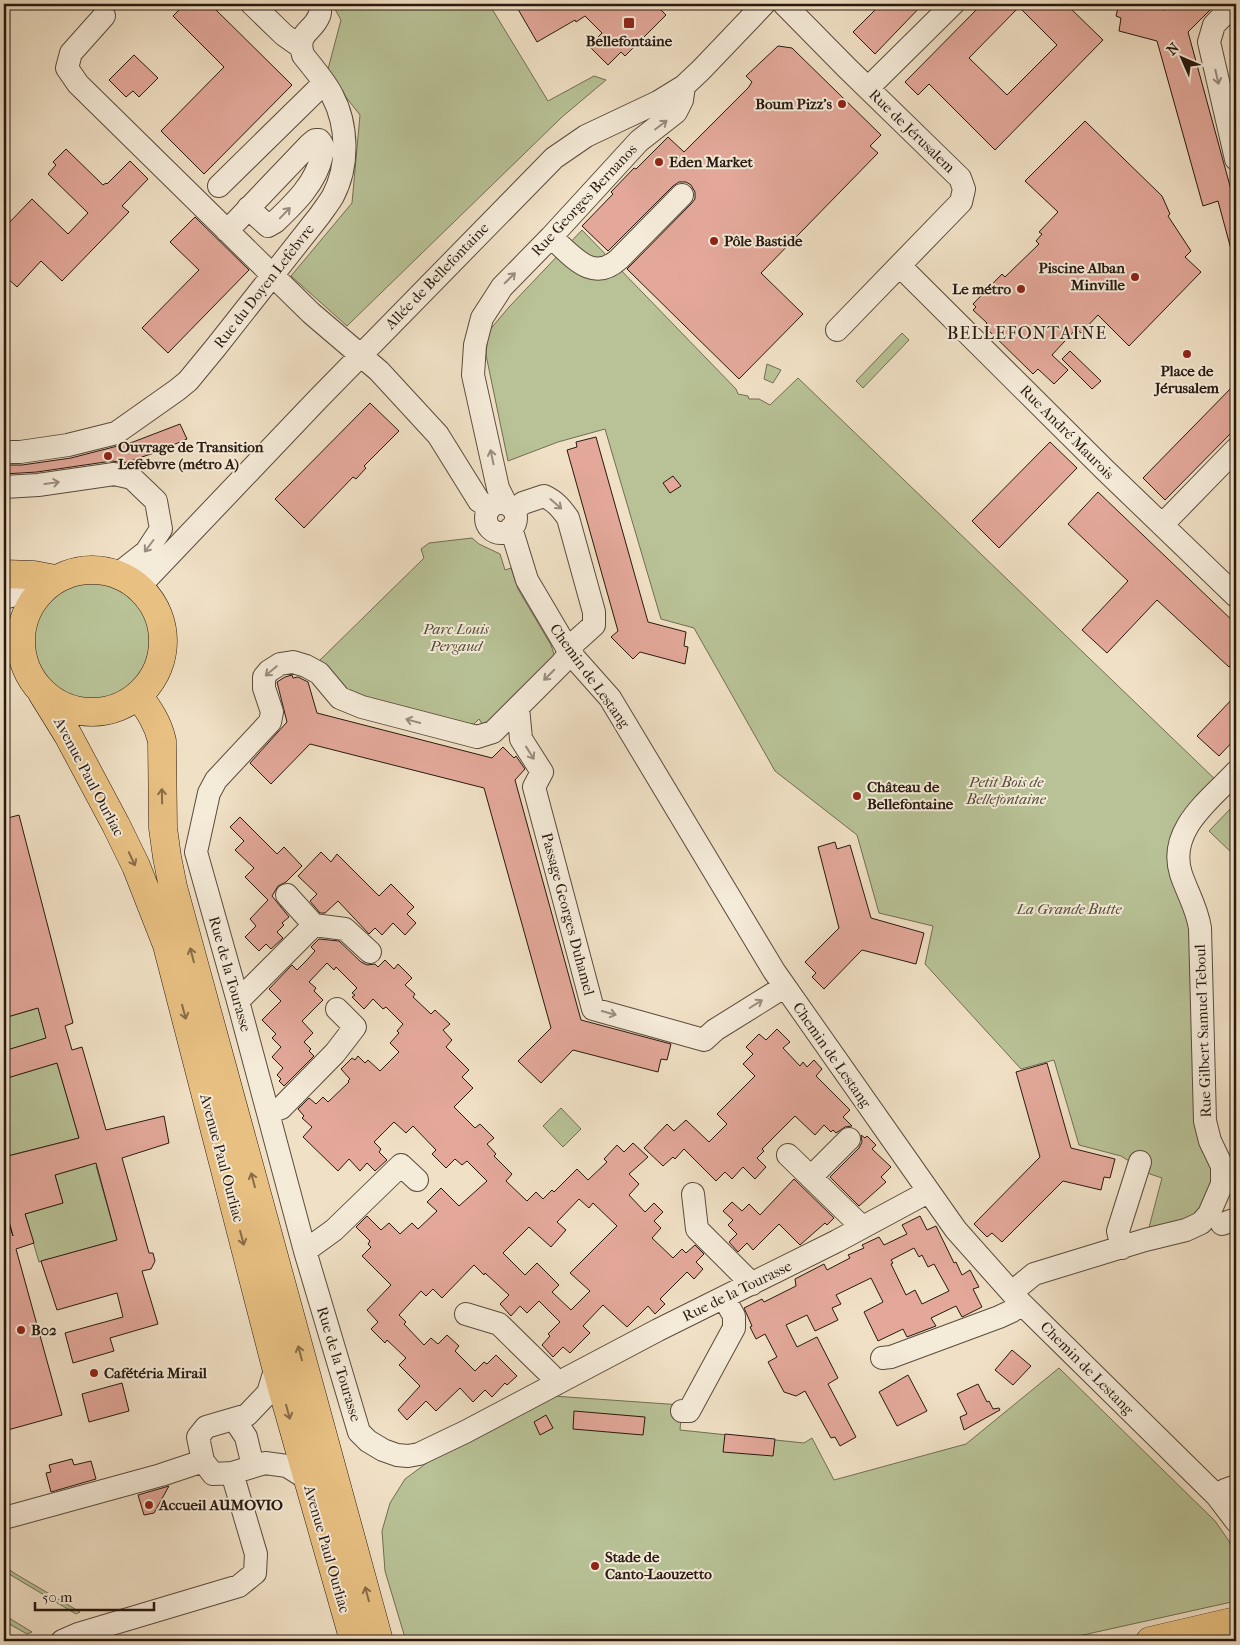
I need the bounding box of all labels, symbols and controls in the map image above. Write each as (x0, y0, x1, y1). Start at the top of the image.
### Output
marker: Bellefontaine (622, 16, 636, 30)
place label: Bellefontaine (586, 32, 673, 50)
north arrow (1158, 32, 1208, 82)
text: N (1163, 39, 1183, 59)
one-way arrow (1213, 69, 1222, 85)
street label: Rue de Jérusalem (865, 85, 959, 177)
place label: Boum Pizz's (755, 95, 832, 113)
marker: Boum Pizz's (836, 98, 848, 110)
one-way arrow (654, 120, 667, 131)
street label: Rue Georges Bernanos (527, 140, 641, 260)
place label: Eden Market (669, 153, 753, 171)
marker: Eden Market (653, 156, 665, 168)
one-way arrow (279, 206, 291, 219)
street label: Allée de Bellefontaine (381, 219, 493, 334)
street label: Rue du Doyen Lefebvre (210, 220, 318, 352)
place label: Pôle Bastide (724, 232, 803, 250)
marker: Pôle Bastide (708, 235, 720, 247)
place label: Piscine Alban Minville (1038, 259, 1126, 294)
marker: Piscine Alban Minville (1129, 271, 1141, 283)
one-way arrow (504, 272, 517, 284)
place label: Le métro (952, 280, 1011, 298)
marker: Le métro (1015, 283, 1027, 295)
district label: BELLEFONTAINE (947, 323, 1107, 344)
marker: Place de Jérusalem (1181, 348, 1193, 360)
place label: Place de Jérusalem (1153, 362, 1220, 397)
street label: Rue André Maurois (1016, 381, 1118, 483)
place label: Ouvrage de Transition Lefebvre (métro A) (118, 438, 264, 473)
marker: Ouvrage de Transition Lefebvre (métro A) (102, 450, 114, 462)
one-way arrow (487, 450, 496, 466)
one-way arrow (44, 478, 60, 488)
one-way arrow (550, 499, 563, 510)
one-way arrow (144, 539, 155, 552)
park label: Parc Louis Pergaud (422, 620, 489, 655)
street label: Chemin de Lestang (546, 620, 634, 732)
one-way arrow (265, 666, 278, 677)
one-way arrow (543, 669, 555, 682)
street label: Avenue Paul Ourliac (50, 714, 128, 840)
one-way arrow (406, 715, 422, 725)
one-way arrow (525, 746, 535, 760)
park label: Petit Bois de Bellefontaine (965, 773, 1047, 808)
place label: Château de Bellefontaine (867, 778, 954, 813)
one-way arrow (158, 788, 167, 804)
marker: Château de Bellefontaine (851, 790, 863, 802)
street label: Passage Georges Duhamel (538, 831, 598, 997)
one-way arrow (128, 851, 138, 866)
park label: La Grande Butte (1016, 900, 1122, 918)
street label: Rue de la Tourasse (205, 914, 255, 1034)
street label: Rue Gilbert Samuel Teboul (1191, 944, 1215, 1118)
one-way arrow (187, 948, 196, 964)
one-way arrow (749, 999, 763, 1009)
street label: Chemin de Lestang (789, 999, 876, 1112)
one-way arrow (180, 1004, 189, 1020)
one-way arrow (600, 1009, 616, 1018)
street label: Avenue Paul Ourliac (196, 1091, 248, 1224)
one-way arrow (248, 1172, 257, 1188)
one-way arrow (238, 1229, 248, 1245)
street label: Rue de la Tourasse (679, 1257, 795, 1325)
street label: Rue de la Tourasse (313, 1304, 365, 1424)
street label: Chemin de Lestang (1037, 1318, 1138, 1419)
place label: B02 (31, 1321, 57, 1339)
marker: B02 (15, 1324, 27, 1336)
one-way arrow (295, 1346, 304, 1362)
place label: Cafétéria Mirail (104, 1364, 208, 1382)
marker: Cafétéria Mirail (88, 1367, 100, 1379)
one-way arrow (284, 1403, 293, 1419)
street label: Avenue Paul Ourliac (300, 1482, 354, 1615)
place label: Accueil AUMOVIO (158, 1496, 283, 1514)
marker: Accueil AUMOVIO (143, 1499, 155, 1511)
place label: Stade de Canto-Laouzetto (605, 1548, 712, 1583)
marker: Stade de Canto-Laouzetto (589, 1560, 601, 1572)
scale bar (35, 1580, 154, 1612)
one-way arrow (362, 1587, 371, 1603)
text: 50 m (42, 1588, 73, 1606)

